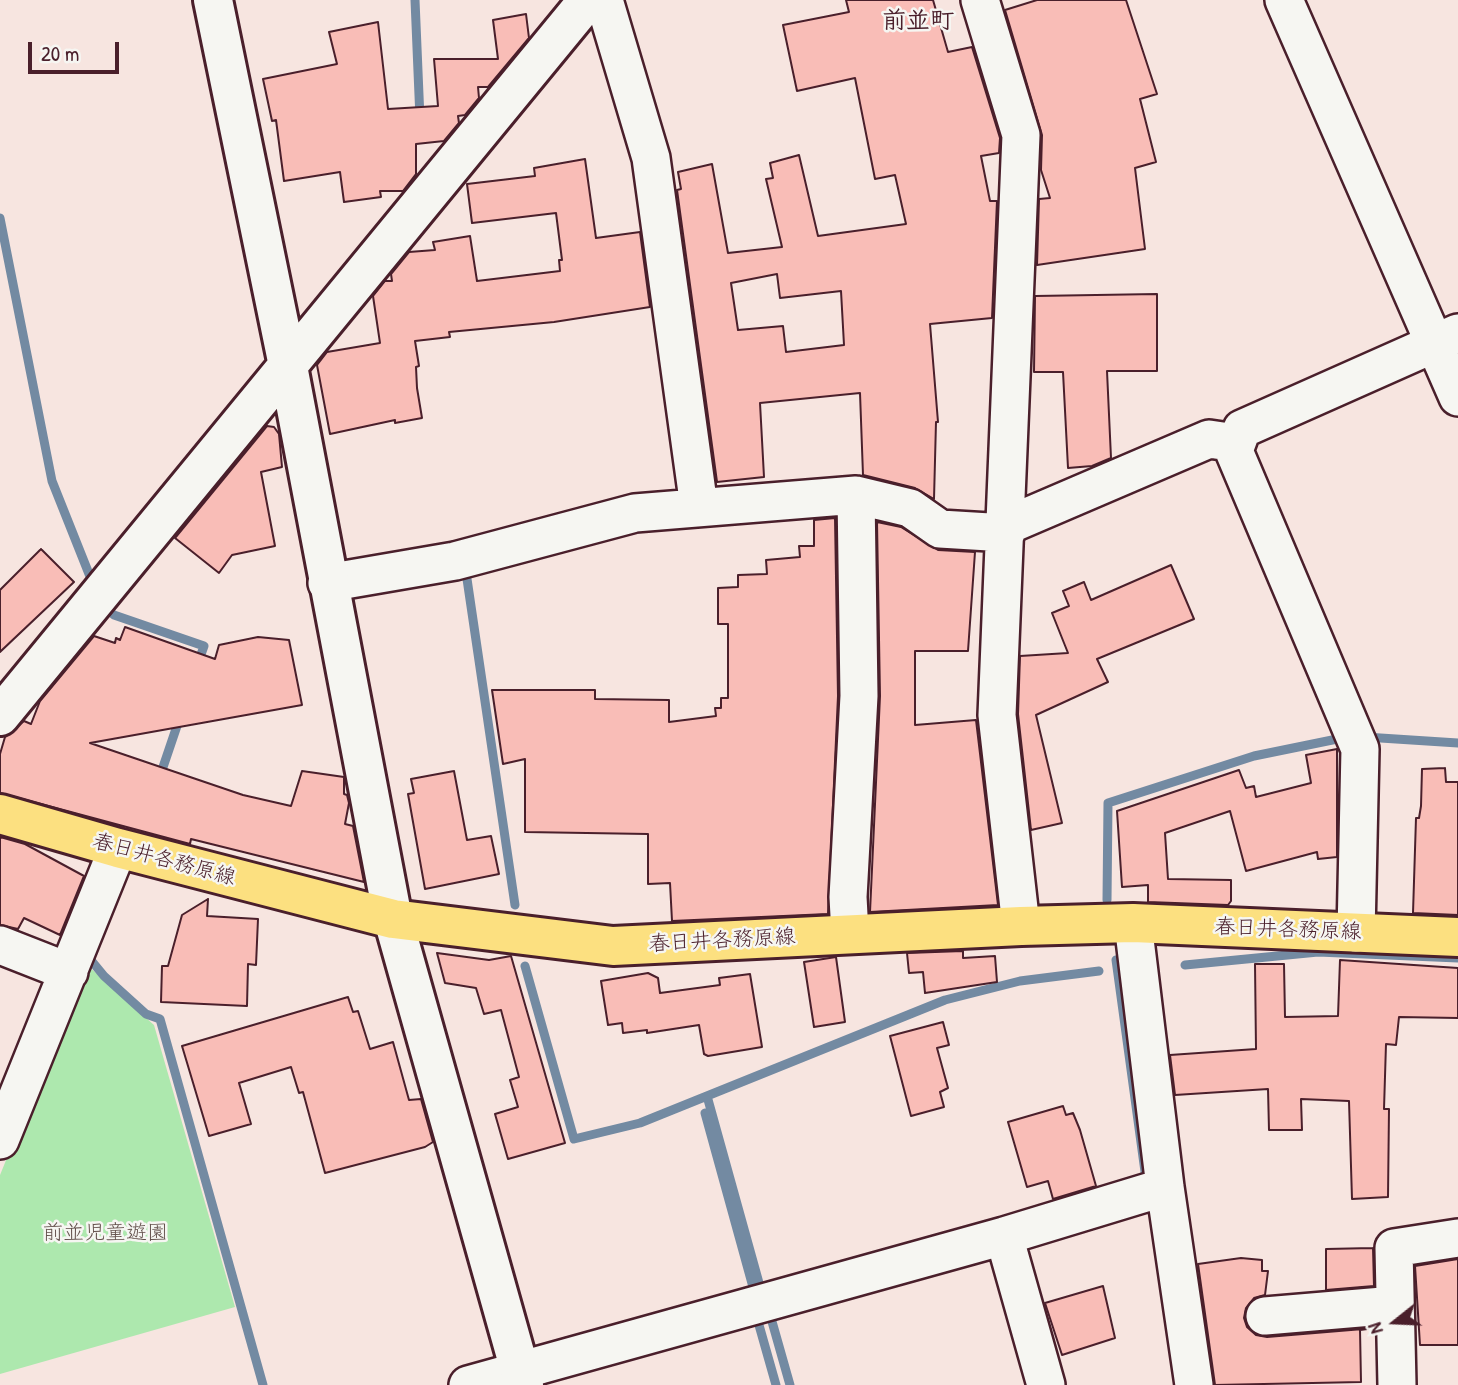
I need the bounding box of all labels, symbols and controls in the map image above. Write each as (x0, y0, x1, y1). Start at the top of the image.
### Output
district label: 前並町 (882, 8, 954, 36)
scale bar (32, 28, 122, 72)
text: 20 m (41, 39, 79, 68)
street label: 春日井各務原線 (90, 829, 238, 891)
street label: 春日井各務原線 (1214, 915, 1362, 945)
street label: 春日井各務原線 (648, 925, 796, 957)
park label: 前並児童遊園 (42, 1220, 168, 1246)
north arrow (1360, 1287, 1430, 1357)
text: N (1361, 1320, 1389, 1337)

